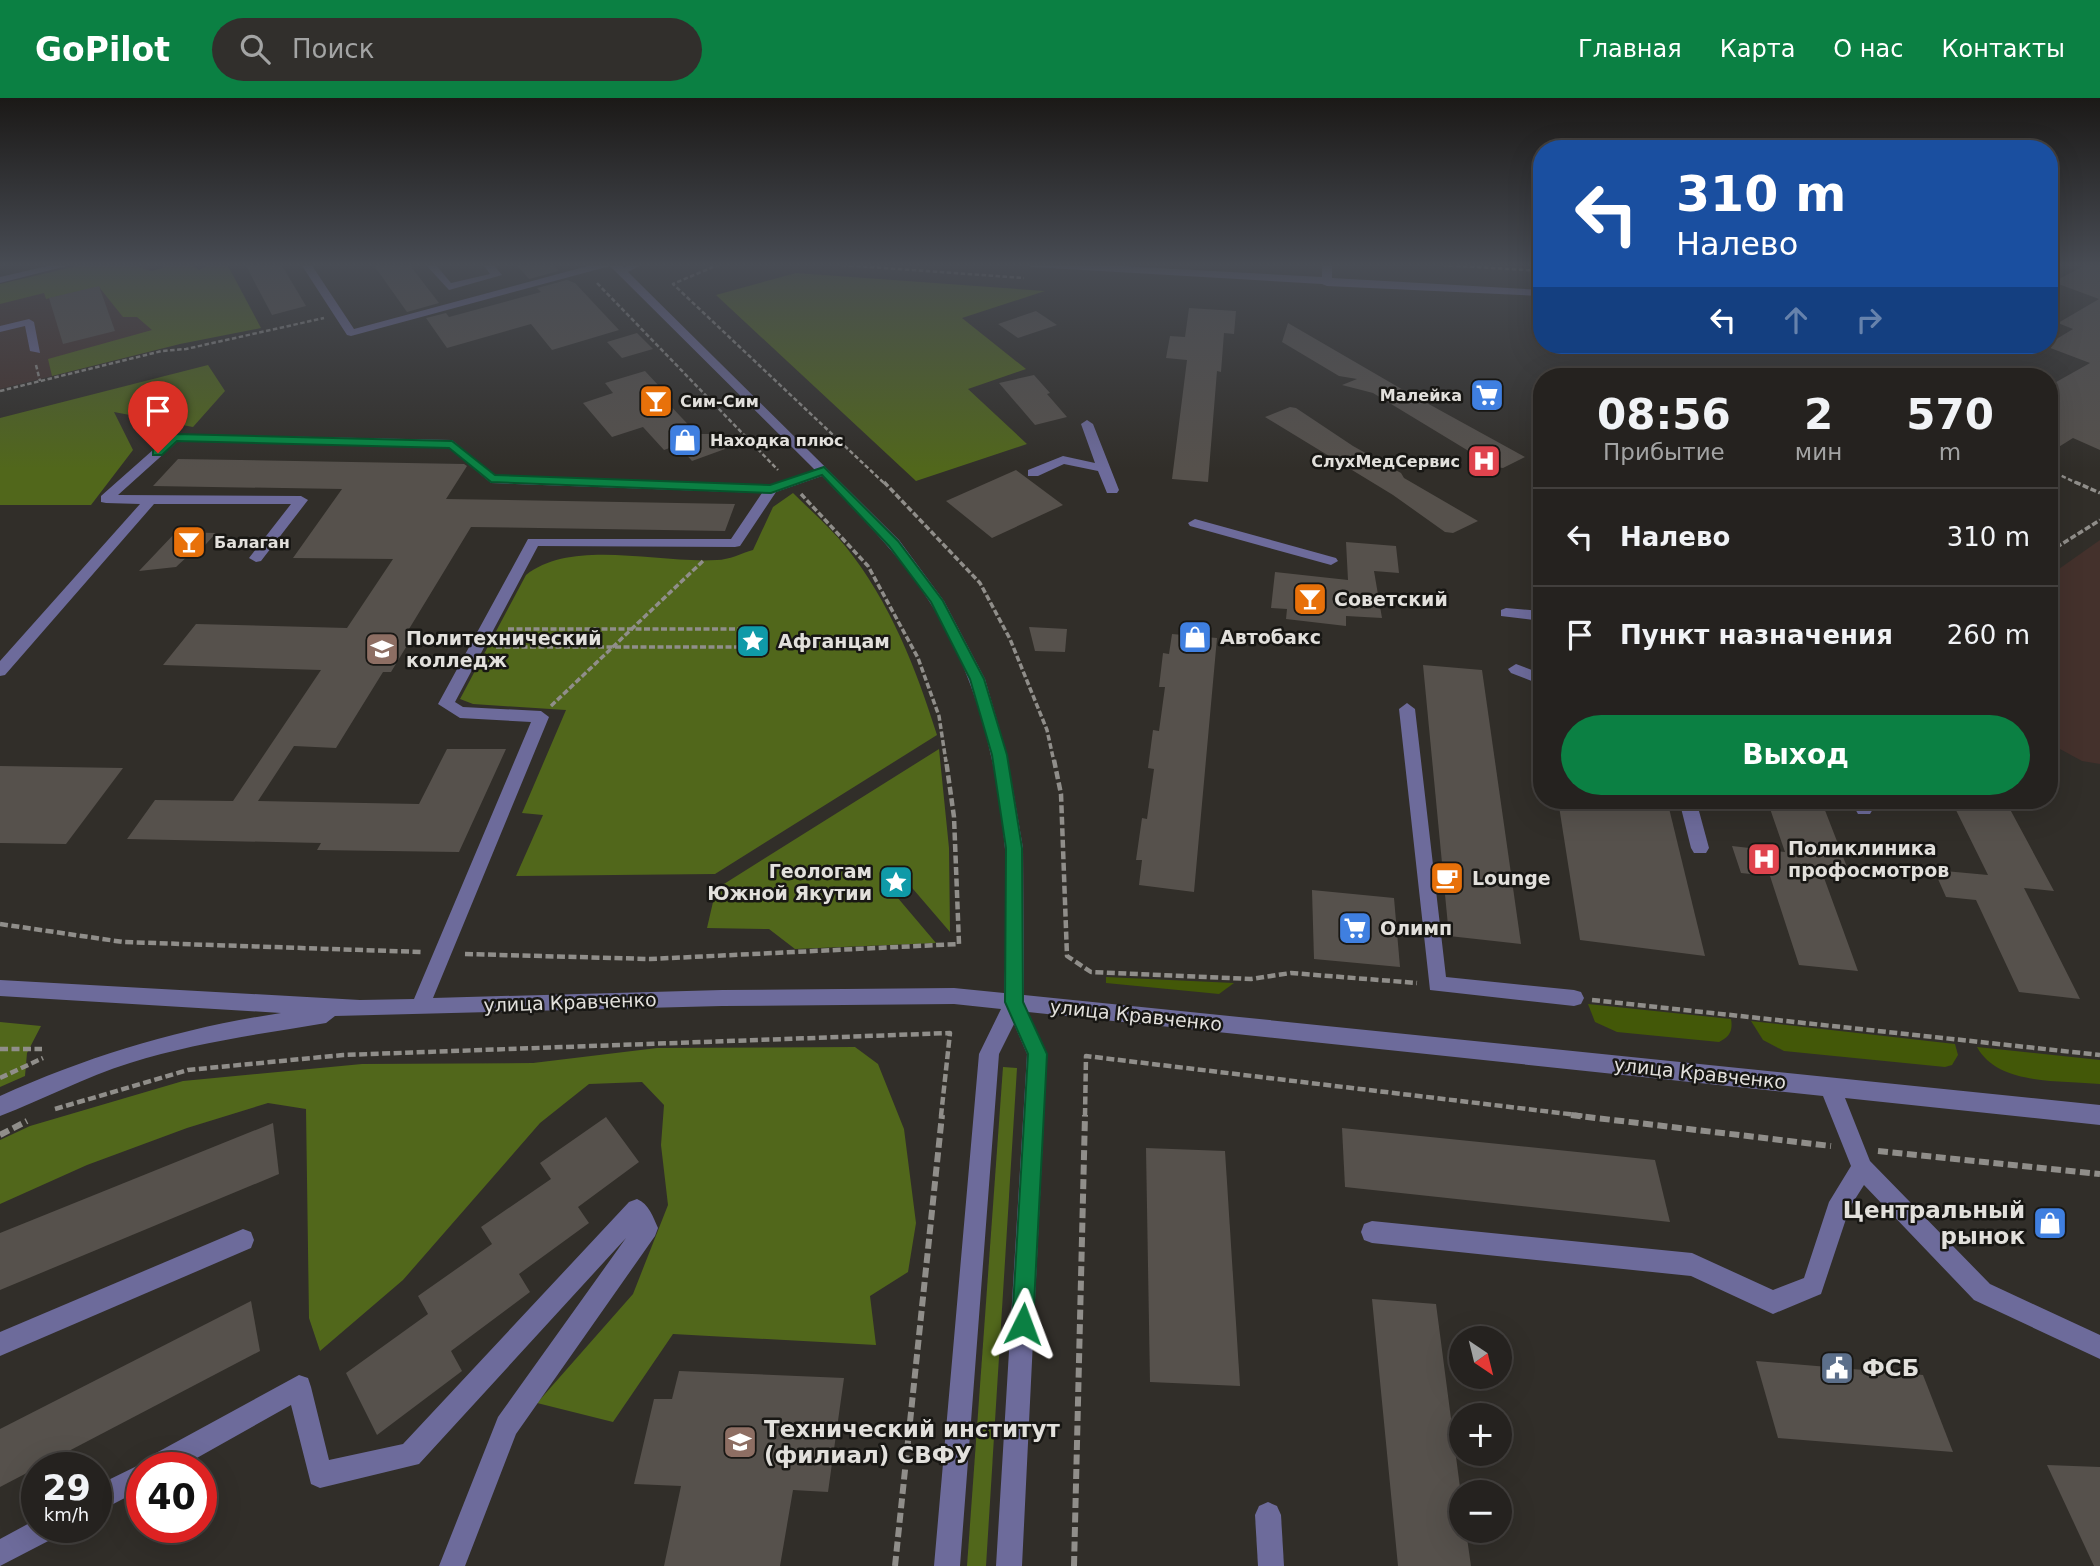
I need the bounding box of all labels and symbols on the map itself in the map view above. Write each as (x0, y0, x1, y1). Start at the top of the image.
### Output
supermarket icon: Малейка (1468, 376, 1506, 414)
pin (128, 381, 188, 453)
bar icon: Сим-Сим (637, 382, 675, 420)
place label: Малейка (1380, 386, 1462, 405)
place label: Сим-Сим (680, 392, 759, 411)
shop icon: Находка плюс (666, 421, 704, 459)
place label: Находка плюс (710, 431, 843, 450)
hospital icon: СлухМедСервис (1465, 442, 1503, 480)
place label: СлухМедСервис (1311, 452, 1460, 471)
bar icon: Балаган (170, 523, 208, 561)
place label: Балаган (214, 533, 290, 552)
bar icon: Советский (1291, 580, 1329, 618)
place label: Советский (1334, 588, 1448, 610)
shop icon: Автобакс (1176, 618, 1214, 656)
place icon: Афганцам (734, 622, 772, 660)
place label: Автобакс (1220, 626, 1321, 648)
place label: Политехнический колледж (406, 627, 602, 671)
school or university icon: Политехнический колледж (363, 630, 401, 668)
place label: Афганцам (778, 630, 890, 652)
place label: Поликлиника профосмотров (1788, 837, 1949, 881)
hospital icon: Поликлиника профосмотров (1745, 840, 1783, 878)
cafe icon: Lounge (1428, 859, 1466, 897)
place label: Геологам Южной Якутии (707, 860, 872, 904)
place icon: Геологам Южной Якутии (877, 863, 915, 901)
place label: Lounge (1472, 867, 1551, 889)
supermarket icon: Олимп (1336, 909, 1374, 947)
place label: Олимп (1380, 917, 1452, 939)
street label: улица Кравченко (483, 988, 657, 1016)
street label: улица Кравченко (1049, 995, 1223, 1035)
street label: улица Кравченко (1613, 1053, 1787, 1093)
place label: Центральный рынок (1843, 1197, 2025, 1249)
shop icon: Центральный рынок (2031, 1204, 2069, 1242)
position arrow (986, 1287, 1060, 1361)
north arrow (1449, 1326, 1512, 1390)
public building icon: ФСБ (1818, 1349, 1856, 1387)
place label: ФСБ (1862, 1355, 1919, 1381)
place label: Технический институт (филиал) СВФУ (764, 1416, 1060, 1468)
school or university icon: Технический институт (филиал) СВФУ (721, 1423, 759, 1461)
speed limit sign: 40 (126, 1452, 217, 1543)

